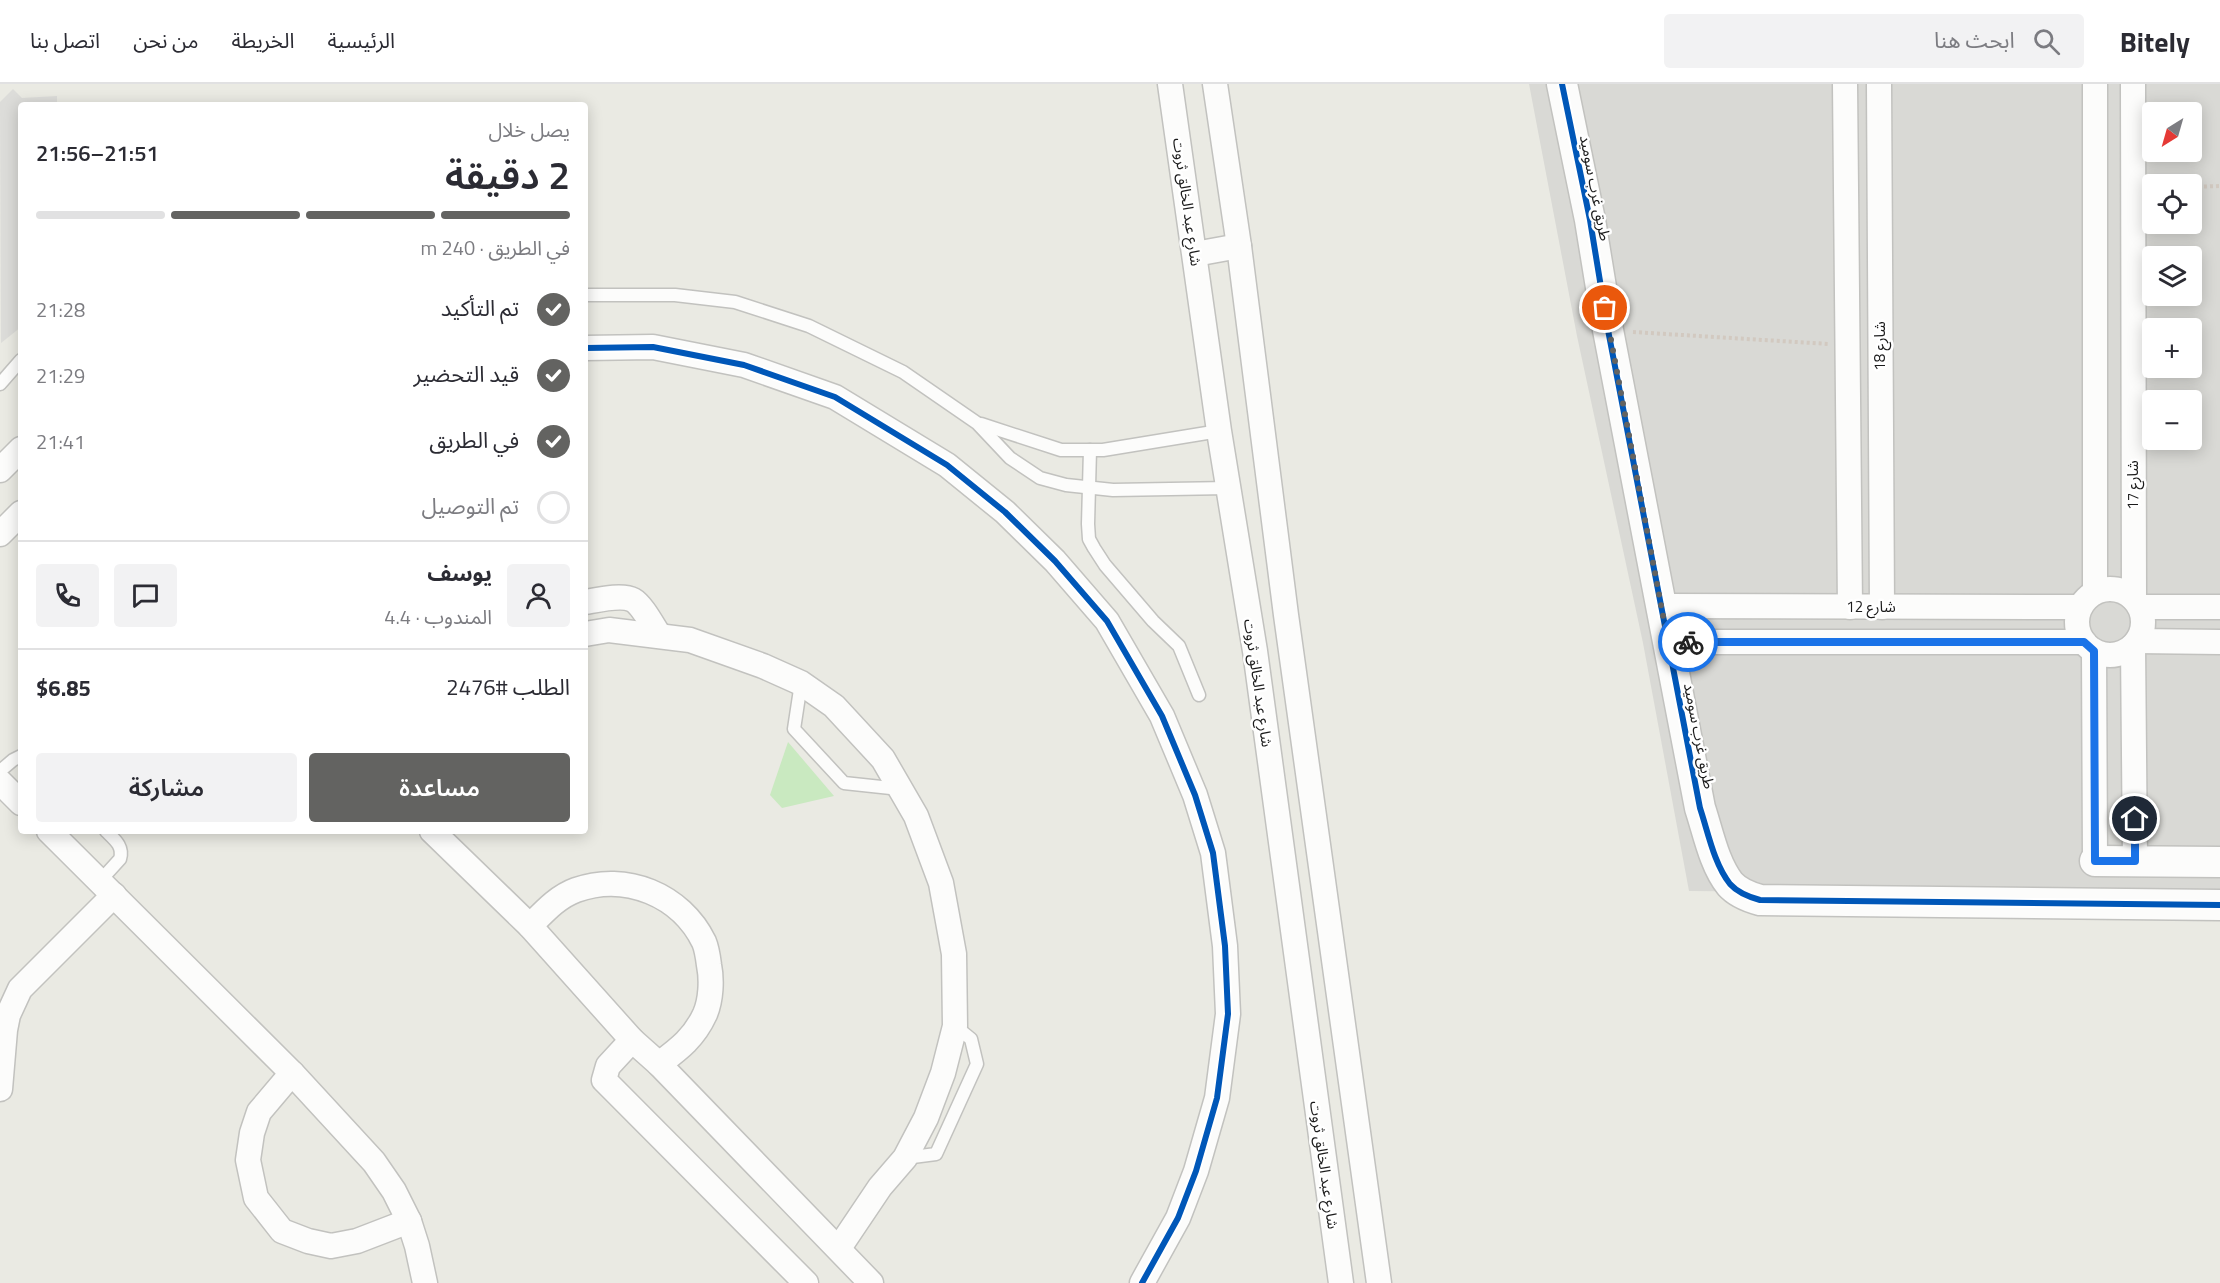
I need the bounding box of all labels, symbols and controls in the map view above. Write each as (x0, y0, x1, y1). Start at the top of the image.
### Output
search box (1664, 14, 2084, 68)
text: Bitely (2120, 20, 2190, 63)
text: ابحث هنا (1934, 23, 2015, 57)
text: اتصل بنا (30, 24, 100, 56)
text: من نحن (133, 24, 198, 56)
text: الخريطة (231, 24, 294, 56)
text: الرئيسية (327, 24, 395, 56)
icon: search (2030, 25, 2063, 58)
north arrow (2142, 102, 2202, 162)
map controls (2142, 102, 2202, 450)
text: يصل خلال (488, 114, 570, 145)
street label: طريق غرب سوميد (1574, 133, 1617, 243)
text: 21:51–21:56 (36, 136, 159, 170)
street label: شارع عبد الخالق ثروت (1166, 136, 1208, 268)
text: 2 دقيقة (445, 145, 570, 204)
button: locate (2142, 174, 2202, 234)
text: في الطريق · 240 m (420, 232, 570, 263)
button: layers (2142, 246, 2202, 306)
pin (1579, 282, 1630, 333)
text: تم التأكيد (441, 291, 519, 325)
icon: bag (1588, 291, 1621, 324)
icon: check (537, 293, 570, 326)
text: 21:28 (36, 294, 85, 325)
button: + (2142, 318, 2202, 378)
street label: شارع 18 (1868, 321, 1892, 371)
text: قيد التحضير (413, 357, 519, 391)
icon: check (537, 359, 570, 392)
text: 21:29 (36, 360, 85, 391)
button: − (2142, 390, 2202, 450)
text: في الطريق (429, 423, 519, 457)
icon: check (537, 425, 570, 458)
text: 21:41 (36, 426, 85, 457)
street label: شارع 17 (2121, 460, 2145, 510)
text: تم التوصيل (422, 489, 519, 523)
text: يوسف (427, 556, 492, 590)
button: phone (36, 564, 99, 627)
button: chat (114, 564, 177, 627)
button: person (507, 564, 570, 627)
street label: شارع 12 (1846, 595, 1896, 619)
text: المندوب · 4.4 (384, 601, 492, 632)
courier (1658, 612, 1718, 672)
street label: شارع عبد الخالق ثروت (1237, 617, 1279, 749)
icon: bike (1672, 626, 1705, 659)
text: الطلب #2476 (446, 670, 570, 704)
text: $6.85 (36, 671, 91, 705)
street label: طريق غرب سوميد (1678, 681, 1721, 791)
button: مشاركة (36, 753, 297, 822)
button: مساعدة (309, 753, 570, 822)
pin (2109, 793, 2160, 844)
icon: home (2118, 802, 2151, 835)
street label: شارع عبد الخالق ثروت (1303, 1099, 1345, 1231)

